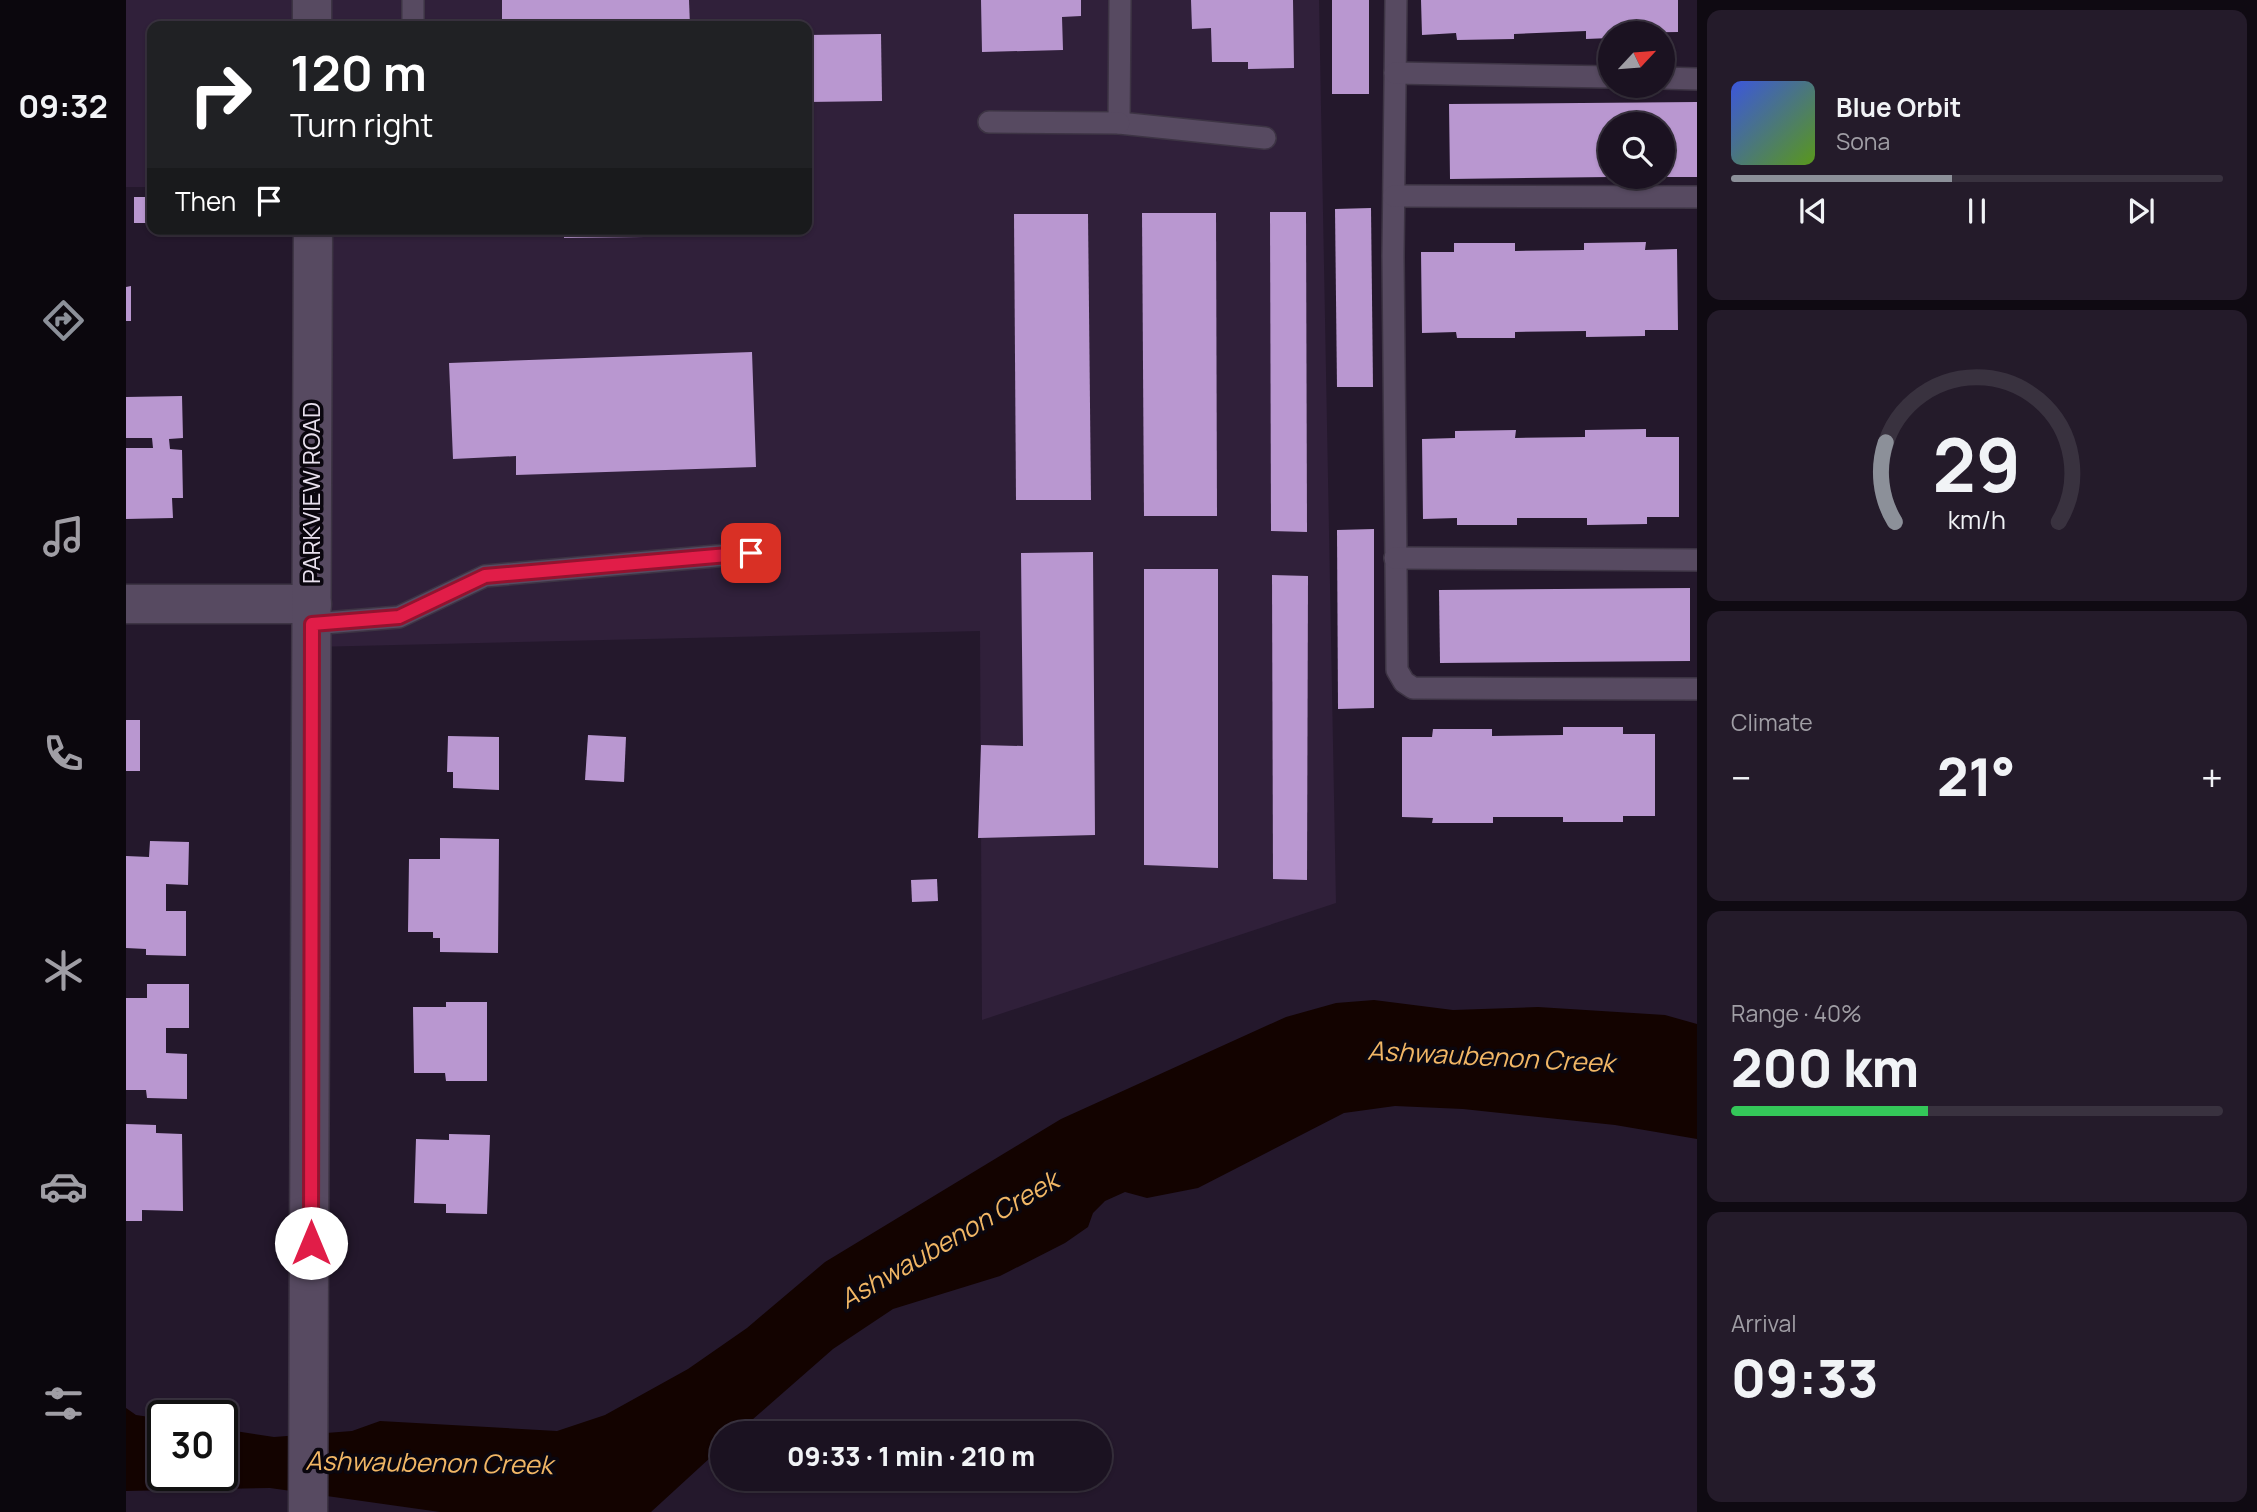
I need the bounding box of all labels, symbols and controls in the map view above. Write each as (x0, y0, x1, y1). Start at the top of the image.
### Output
north arrow (1598, 21, 1675, 98)
map controls (1598, 21, 1675, 189)
text: 120 m (290, 39, 427, 106)
icon: right (175, 49, 266, 140)
text: 09:32 (18, 84, 108, 128)
text: Blue Orbit (1836, 89, 1961, 125)
text: Turn right (290, 103, 433, 147)
button: search (1598, 112, 1675, 189)
text: Sona (1836, 125, 1890, 157)
icon: arrive (250, 182, 288, 220)
text: Then (175, 183, 236, 219)
icon: previous (1794, 192, 1832, 230)
icon: pause (1958, 192, 1996, 230)
icon: next (2122, 192, 2160, 230)
icon: directions (39, 296, 88, 345)
street label: PARKVIEW ROAD (294, 402, 327, 584)
text: 29 (1933, 414, 2021, 514)
text: km/h (1948, 501, 2006, 536)
icon: music (39, 512, 88, 561)
pin (721, 523, 781, 583)
icon: arrive (732, 534, 770, 572)
text: Climate (1731, 706, 1813, 738)
icon: phone (39, 729, 88, 778)
text: 21° (1937, 741, 2016, 812)
text: − (1731, 751, 1752, 803)
text: + (2201, 751, 2223, 803)
icon: climate (39, 946, 88, 995)
text: Range · 40% (1731, 997, 1862, 1029)
water label: Ashwaubenon Creek (1367, 1032, 1620, 1081)
text: 200 km (1731, 1032, 1919, 1103)
water label: Ashwaubenon Creek (832, 1160, 1068, 1317)
icon: car (39, 1162, 88, 1211)
position arrow (274, 1206, 348, 1280)
text: Arrival (1731, 1307, 1797, 1339)
text: 09:33 (1731, 1342, 1878, 1413)
icon: filters (39, 1379, 88, 1428)
speed limit sign: 30 (147, 1400, 238, 1491)
text: 09:33 · 1 min · 210 m (787, 1438, 1035, 1474)
water label: Ashwaubenon Creek (305, 1442, 557, 1482)

